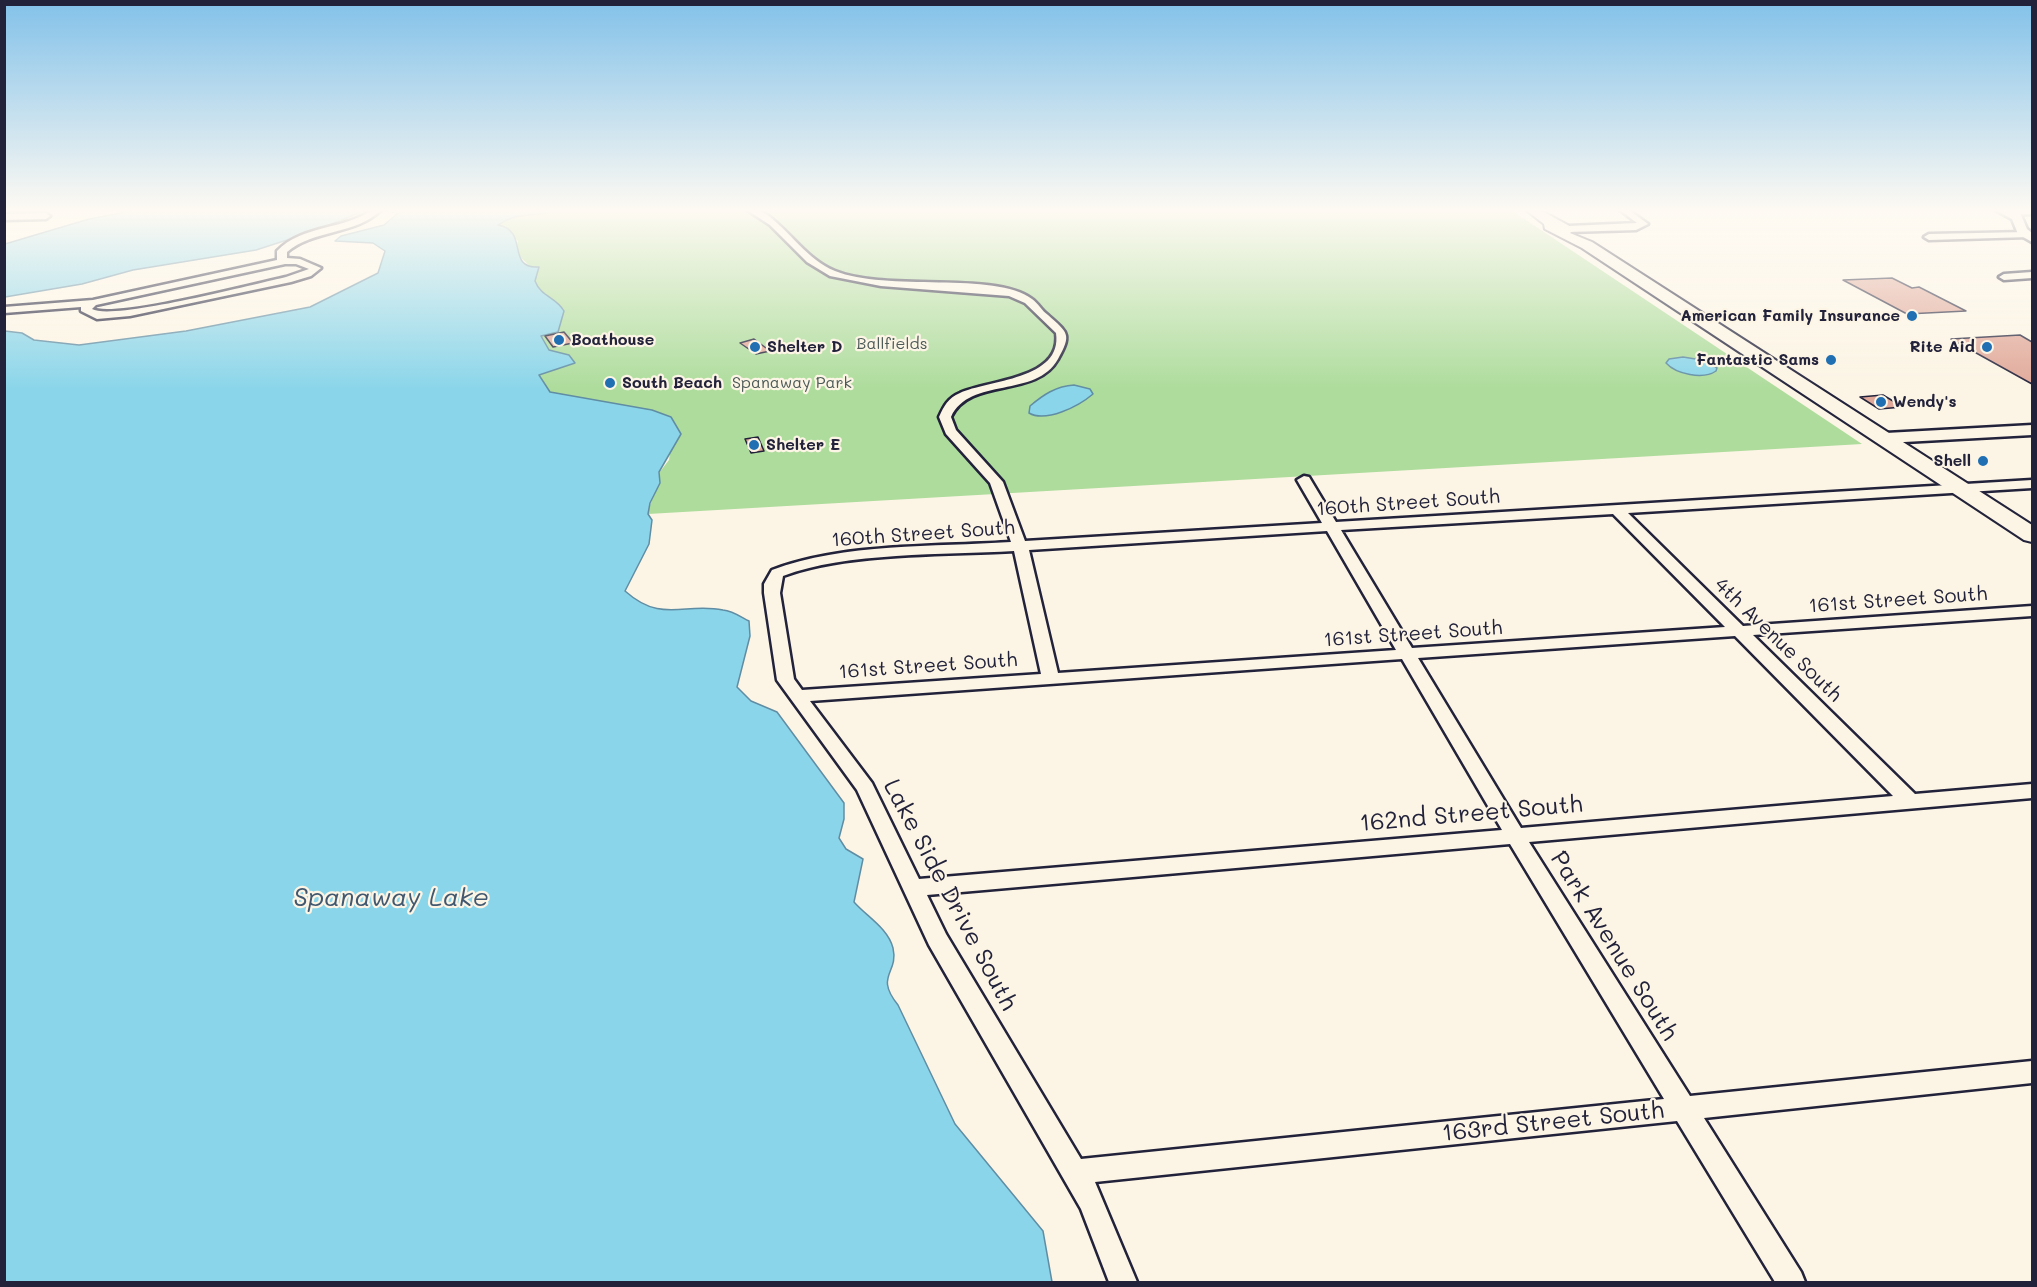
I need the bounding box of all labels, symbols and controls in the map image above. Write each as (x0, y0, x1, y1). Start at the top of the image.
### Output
place label: American Family Insurance (1681, 306, 1900, 326)
marker: American Family Insurance (1905, 309, 1919, 323)
place label: Boathouse (571, 330, 654, 350)
marker: Boathouse (552, 333, 566, 347)
park label: Ballfields (857, 334, 927, 354)
place label: Shelter D (767, 337, 842, 357)
place label: Rite Aid (1909, 337, 1975, 357)
marker: Shelter D (748, 340, 762, 354)
marker: Rite Aid (1980, 340, 1994, 354)
place label: Fantastic Sams (1696, 350, 1819, 370)
marker: Fantastic Sams (1824, 353, 1838, 367)
place label: South Beach (622, 373, 722, 393)
park label: Spanaway Park (732, 373, 852, 393)
marker: South Beach (603, 376, 617, 390)
place label: Wendy's (1893, 392, 1956, 412)
marker: Wendy's (1874, 395, 1888, 409)
place label: Shelter E (766, 435, 840, 455)
marker: Shelter E (747, 438, 761, 452)
place label: Shell (1934, 451, 1971, 471)
marker: Shell (1976, 454, 1990, 468)
street label: 160th Street South (1315, 485, 1501, 521)
street label: 160th Street South (830, 516, 1016, 552)
street label: 4th Avenue South (1709, 573, 1847, 707)
street label: 161st Street South (1808, 582, 1988, 618)
street label: 161st Street South (1323, 616, 1503, 652)
street label: 161st Street South (838, 648, 1018, 684)
street label: Lake Side Drive South (877, 775, 1023, 1015)
street label: 162nd Street South (1358, 790, 1584, 838)
street label: Park Avenue South (1544, 846, 1684, 1046)
water label: Spanaway Lake (293, 882, 489, 914)
street label: 163rd Street South (1440, 1096, 1666, 1148)

